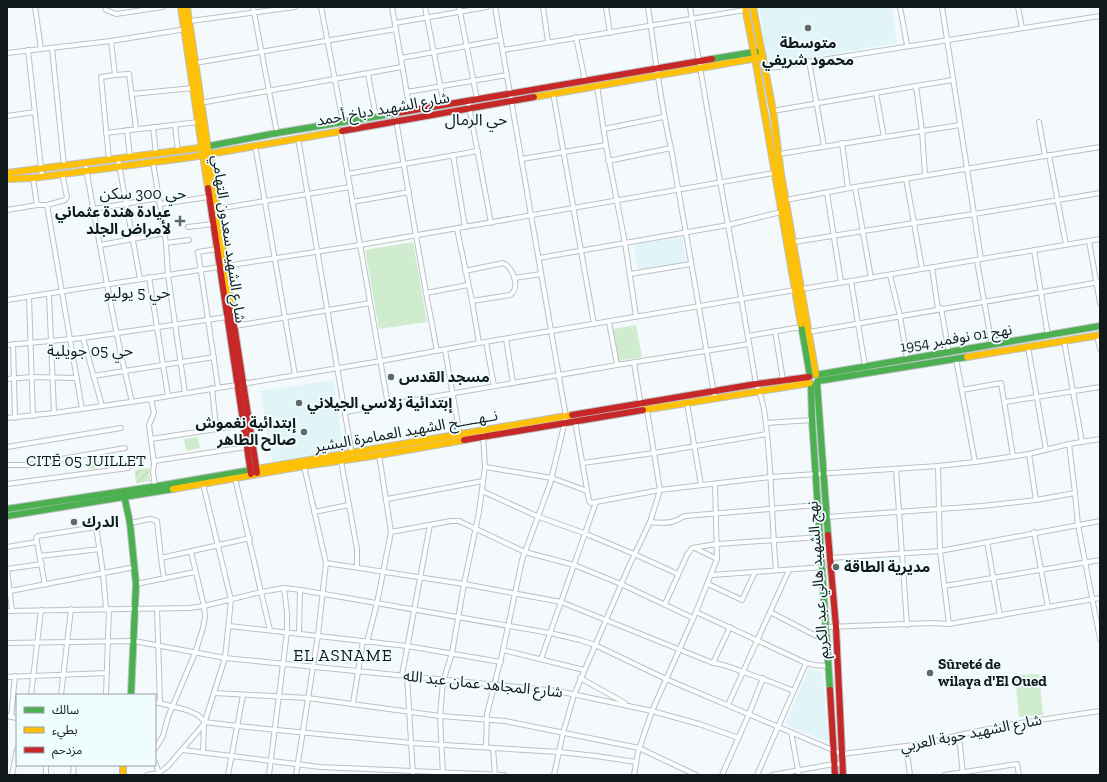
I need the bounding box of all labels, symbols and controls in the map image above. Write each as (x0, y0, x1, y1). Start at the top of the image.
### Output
marker: متوسطة محمود شريفي (803, 23, 813, 33)
place label: متوسطة محمود شريفي (762, 34, 854, 71)
street label: شارع الشهيد دباخ أحمد (315, 88, 452, 133)
district label: حي الرمال (445, 110, 507, 132)
street label: شارع الشهيد سعدون التهامي (205, 154, 250, 325)
district label: حي 300 سكن (99, 184, 187, 206)
place label: عيادة هندة عثماني لأمراض الجلد (55, 203, 171, 238)
marker: عيادة هندة عثماني لأمراض الجلد (174, 215, 186, 227)
district label: حي 5 يوليو (104, 283, 170, 305)
street label: نهج 01 نوفمبر 1954 (899, 320, 1014, 359)
district label: حي 05 جويلية (47, 341, 133, 363)
place label: مسجد القدس (399, 368, 490, 386)
marker: مسجد القدس (386, 372, 396, 382)
place label: إبتدائية زلاسي الجيلاني (307, 394, 453, 414)
marker: إبتدائية زلاسي الجيلاني (294, 398, 304, 408)
street label: نــهـــــج الشهيد العمامرة البشير (312, 406, 500, 459)
place label: إبتدائية نغموش صالح الطاهر (196, 414, 296, 451)
marker: إبتدائية نغموش صالح الطاهر (299, 427, 309, 437)
district label: CITÉ 05 JUILLET (26, 451, 146, 470)
street label: نهج الشهيد هالي عبد الكريم (803, 500, 835, 660)
place label: الدرك (82, 513, 119, 531)
marker: الدرك (69, 517, 79, 527)
place label: مديرية الطاقة (844, 558, 930, 576)
marker: مديرية الطاقة (831, 562, 841, 572)
district label: EL ASNAME (293, 645, 393, 665)
place label: Sûreté de wilaya d'El Oued (938, 655, 1047, 690)
street label: شارع المجاهد عمان عبد الله (402, 667, 564, 704)
marker: Sûreté de wilaya d'El Oued (925, 668, 935, 678)
legend (16, 694, 156, 766)
text: سالك (52, 703, 79, 717)
street label: شارع الشهيد حوبة العربي (899, 710, 1044, 759)
text: بطيء (52, 723, 78, 740)
text: مزدحم (52, 743, 82, 759)

